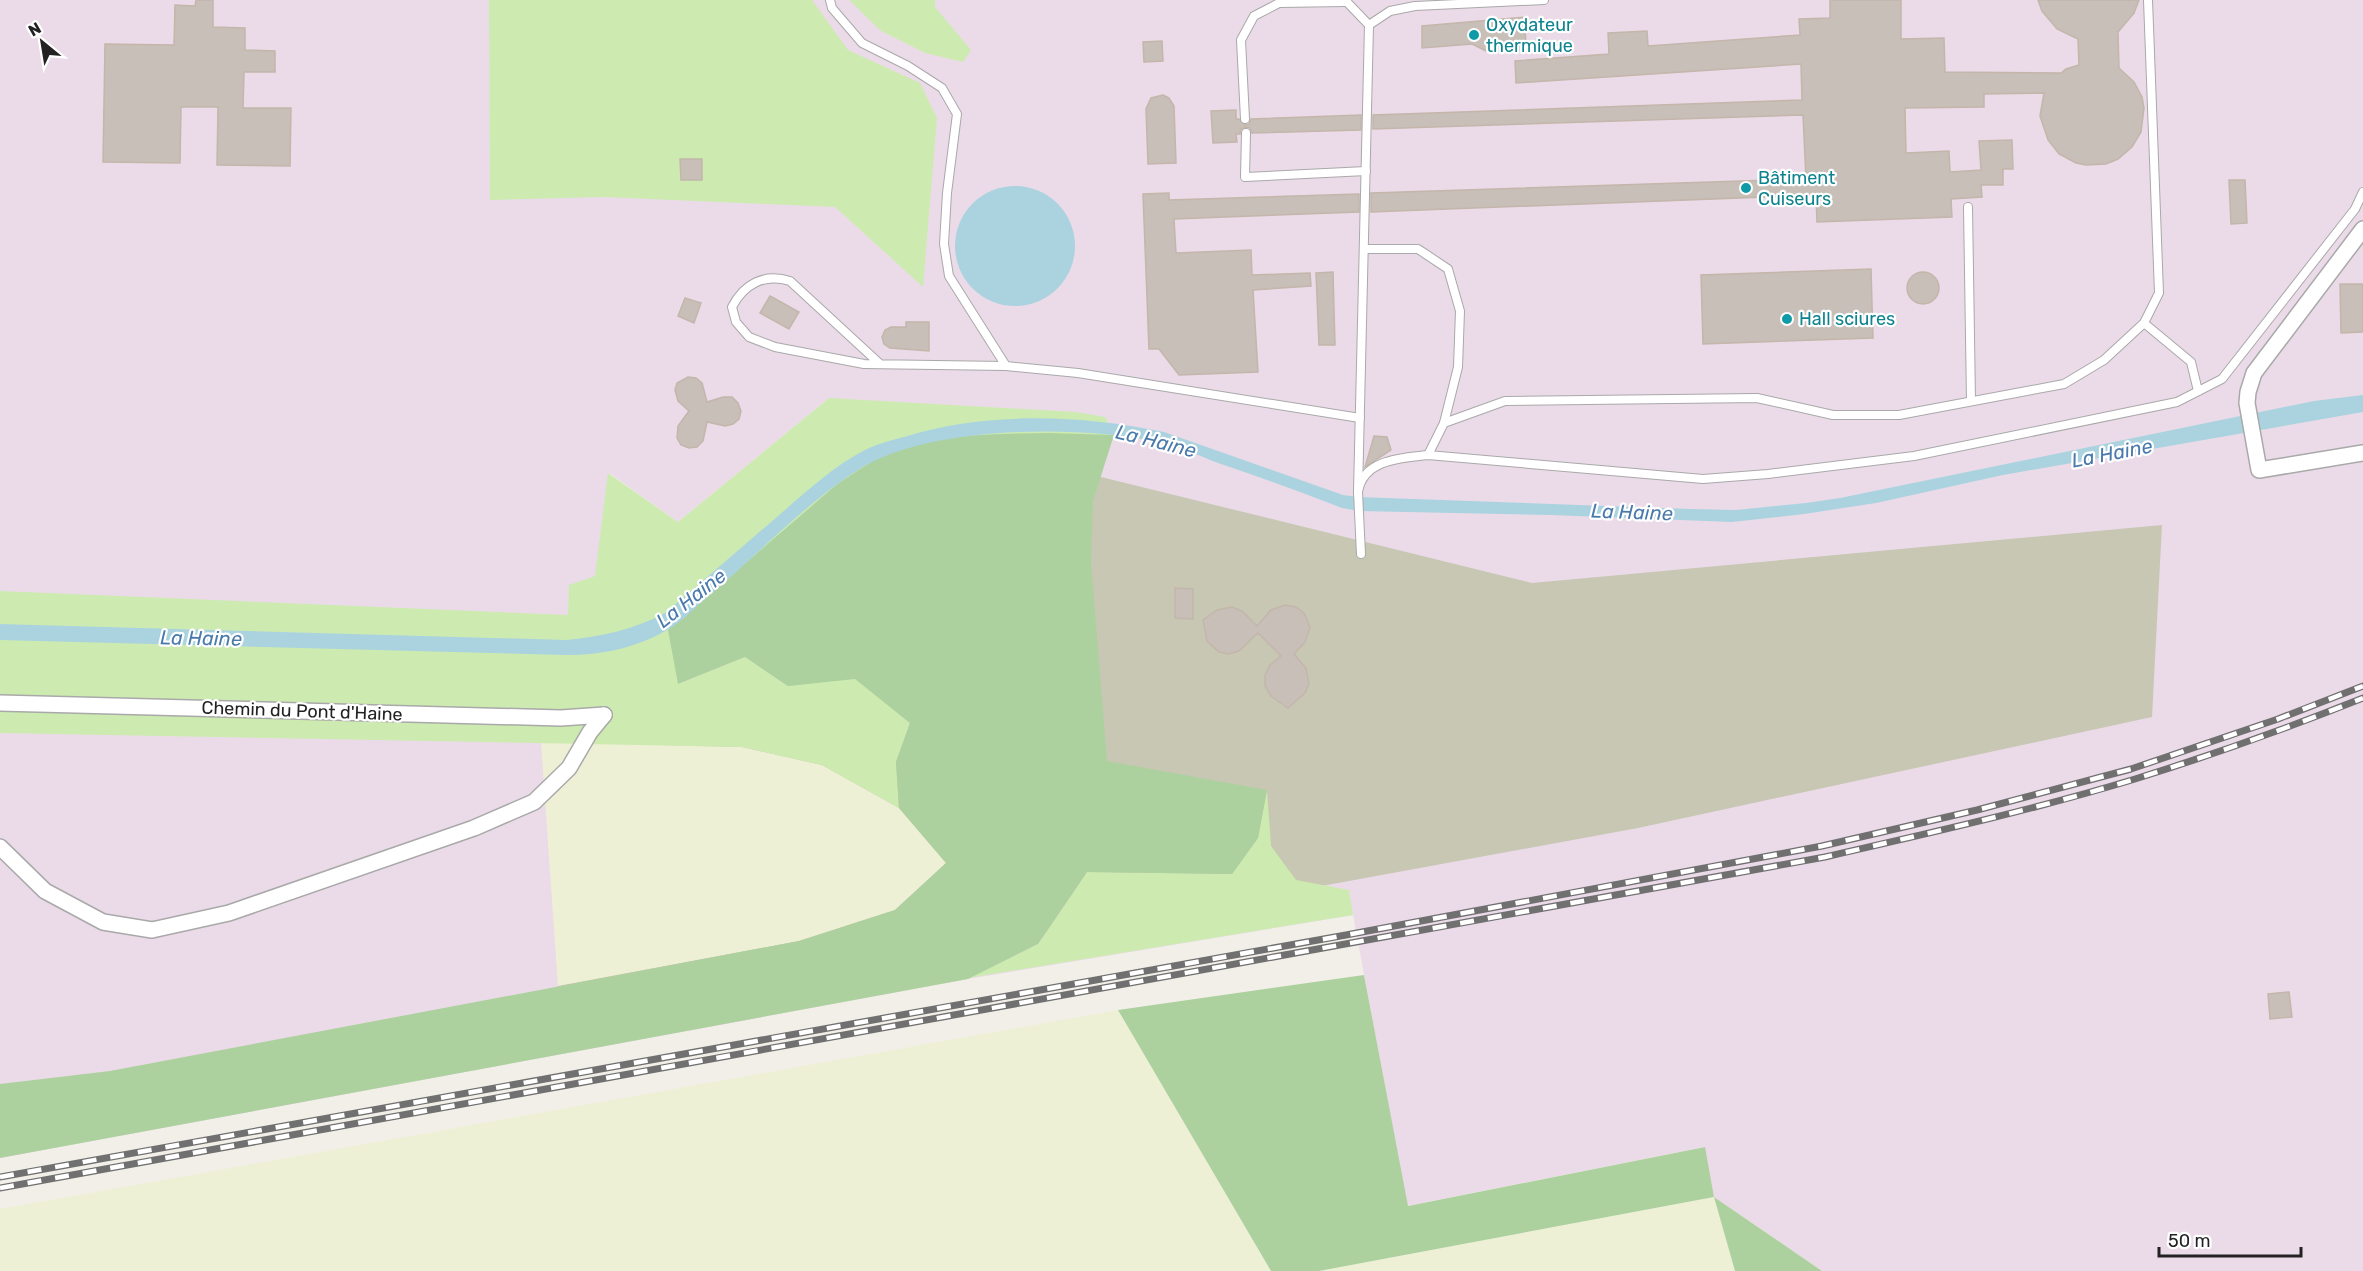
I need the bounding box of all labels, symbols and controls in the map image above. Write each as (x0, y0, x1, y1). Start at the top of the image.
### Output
north arrow (12, 12, 72, 72)
place label: Oxydateur thermique (1486, 14, 1573, 57)
text: N (25, 18, 44, 41)
marker: Oxydateur thermique (1467, 28, 1481, 42)
place label: Bâtiment Cuiseurs (1758, 167, 1835, 210)
marker: Bâtiment Cuiseurs (1739, 181, 1753, 195)
place label: Hall sciures (1799, 308, 1895, 330)
marker: Hall sciures (1780, 312, 1794, 326)
water label: La Haine (1113, 419, 1199, 463)
water label: La Haine (2069, 433, 2155, 473)
water label: La Haine (1591, 499, 1673, 525)
water label: La Haine (651, 563, 731, 633)
water label: La Haine (160, 625, 242, 651)
street label: Chemin du Pont d'Haine (201, 696, 403, 726)
scale bar (2159, 1220, 2302, 1258)
text: 50 m (2168, 1230, 2211, 1252)

